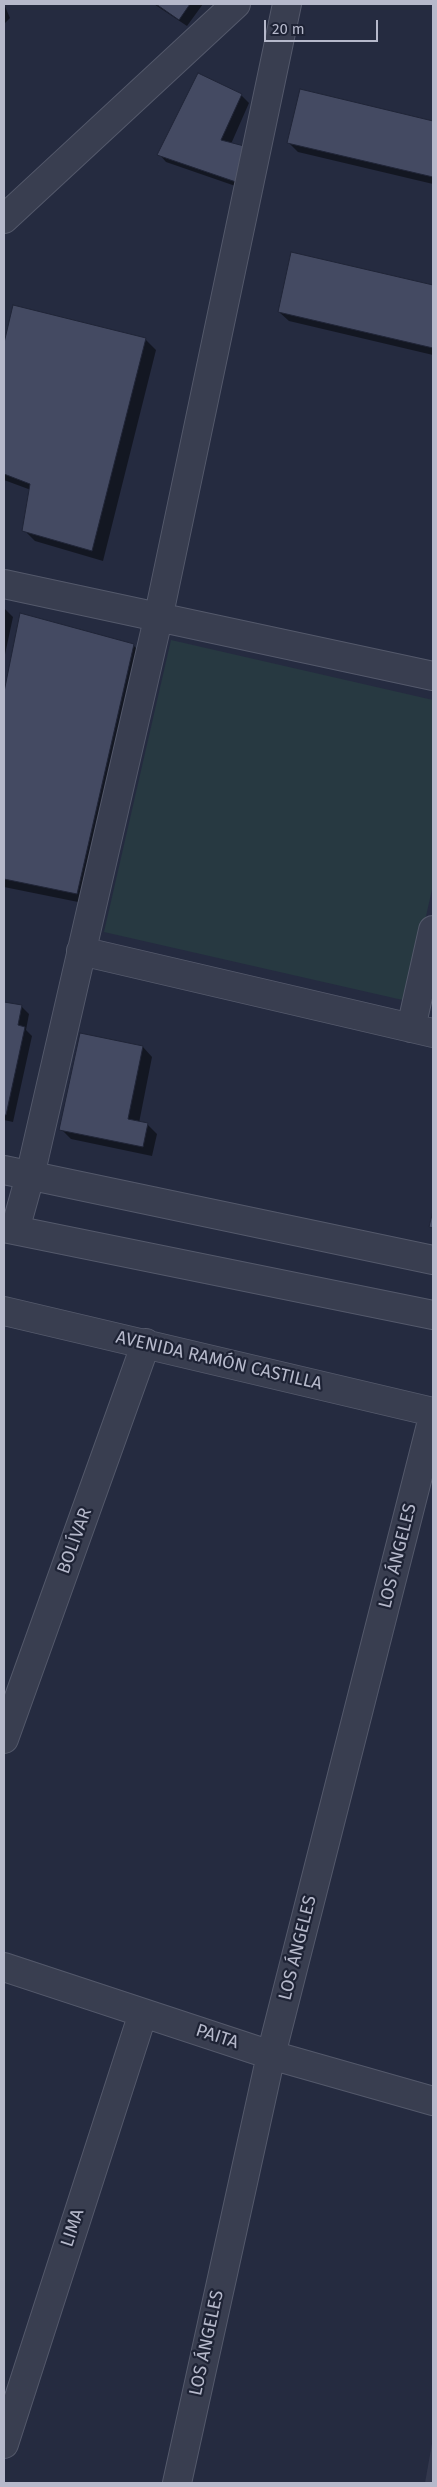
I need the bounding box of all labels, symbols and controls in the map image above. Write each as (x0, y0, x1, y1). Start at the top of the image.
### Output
scale bar (267, 10, 381, 42)
text: 20 m (272, 20, 305, 38)
street label: AVENIDA RAMÓN CASTILLA (114, 1327, 324, 1395)
street label: LOS ÁNGELES (375, 1501, 421, 1611)
street label: BOLÍVAR (53, 1505, 97, 1577)
street label: LOS ÁNGELES (275, 1893, 321, 2003)
street label: PAITA (193, 2020, 241, 2054)
street label: LIMA (57, 2206, 89, 2250)
street label: LOS ÁNGELES (185, 2288, 229, 2398)

